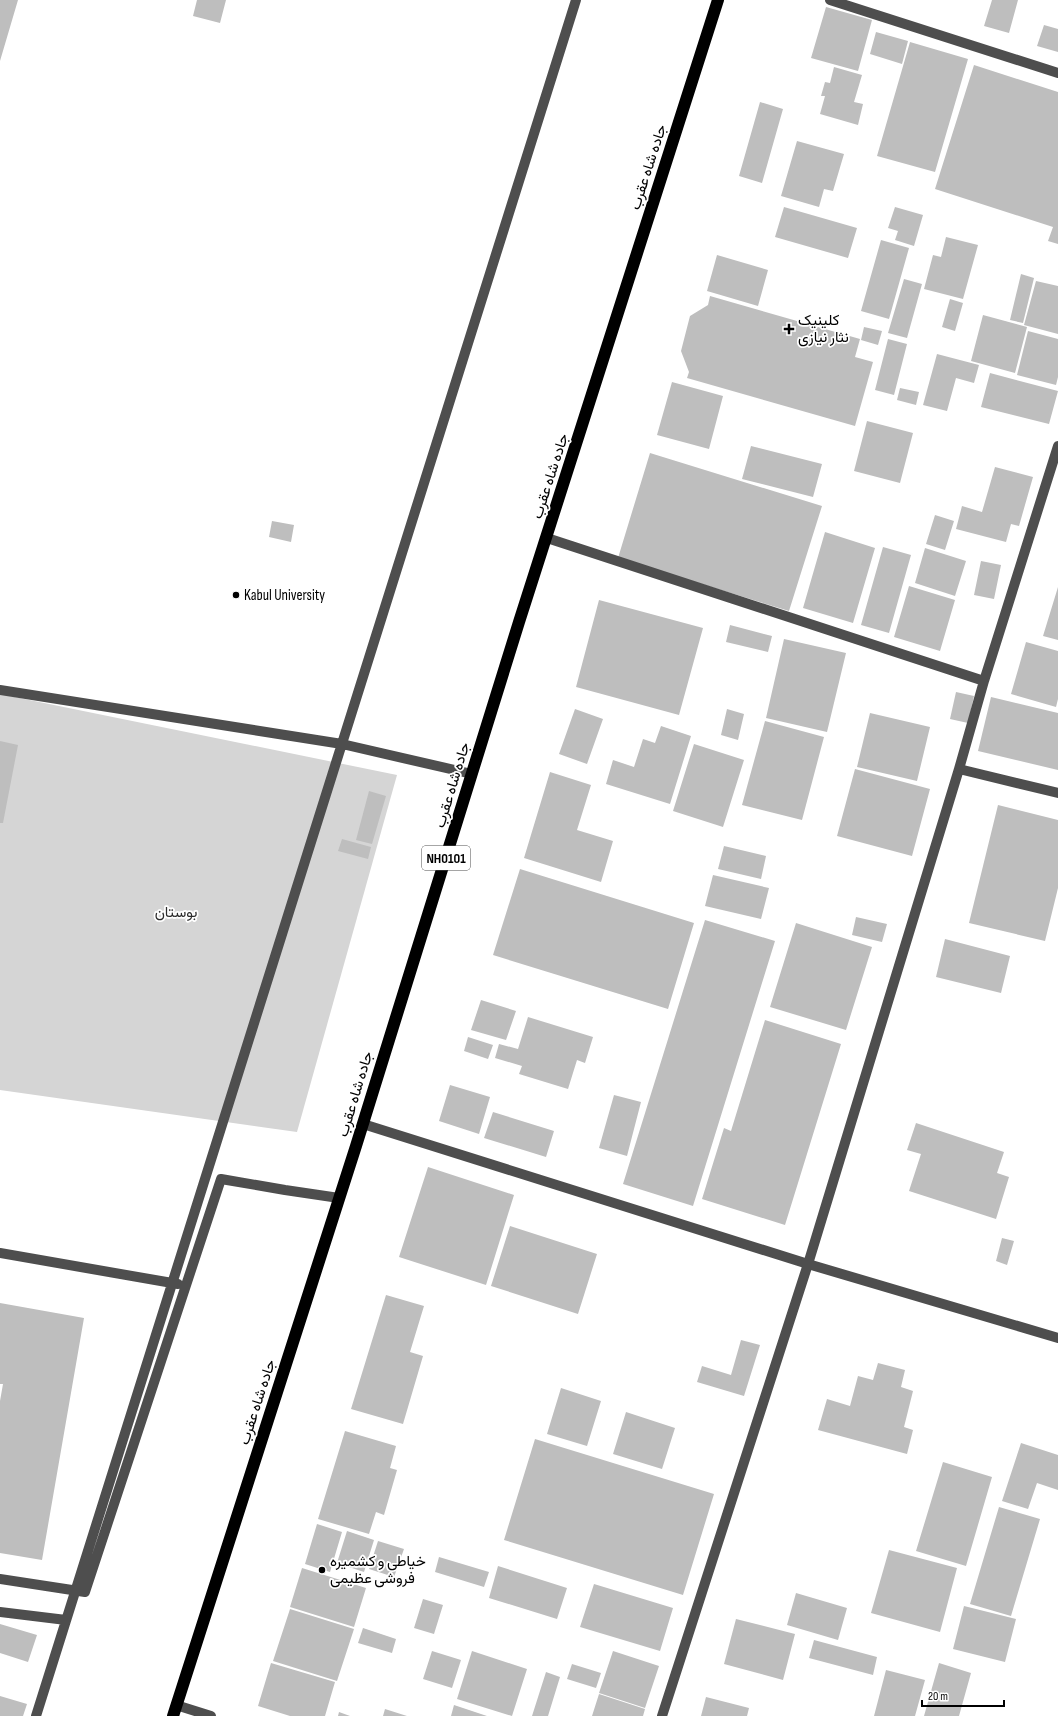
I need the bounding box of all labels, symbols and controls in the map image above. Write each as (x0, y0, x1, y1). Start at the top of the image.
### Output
street label: جاده شاه عقرب (626, 122, 671, 212)
place label: کلینیک نثار نیازی (798, 311, 849, 347)
marker: کلینیک نثار نیازی (783, 323, 795, 335)
street label: جاده شاه عقرب (528, 431, 573, 521)
place label: Kabul University (244, 586, 325, 605)
marker: Kabul University (231, 590, 241, 600)
street label: جاده شاه عقرب (430, 740, 475, 830)
road number: NH0101 (422, 846, 470, 870)
park label: بوستان (155, 903, 197, 922)
street label: جاده شاه عقرب (333, 1049, 378, 1139)
street label: جاده شاه عقرب (235, 1357, 280, 1447)
place label: خیاطی و کشمیره فروشی عظیمی (330, 1552, 426, 1588)
marker: خیاطی و کشمیره فروشی عظیمی (317, 1565, 327, 1575)
scale bar (922, 1682, 1004, 1708)
text: 20 m (928, 1689, 948, 1704)

